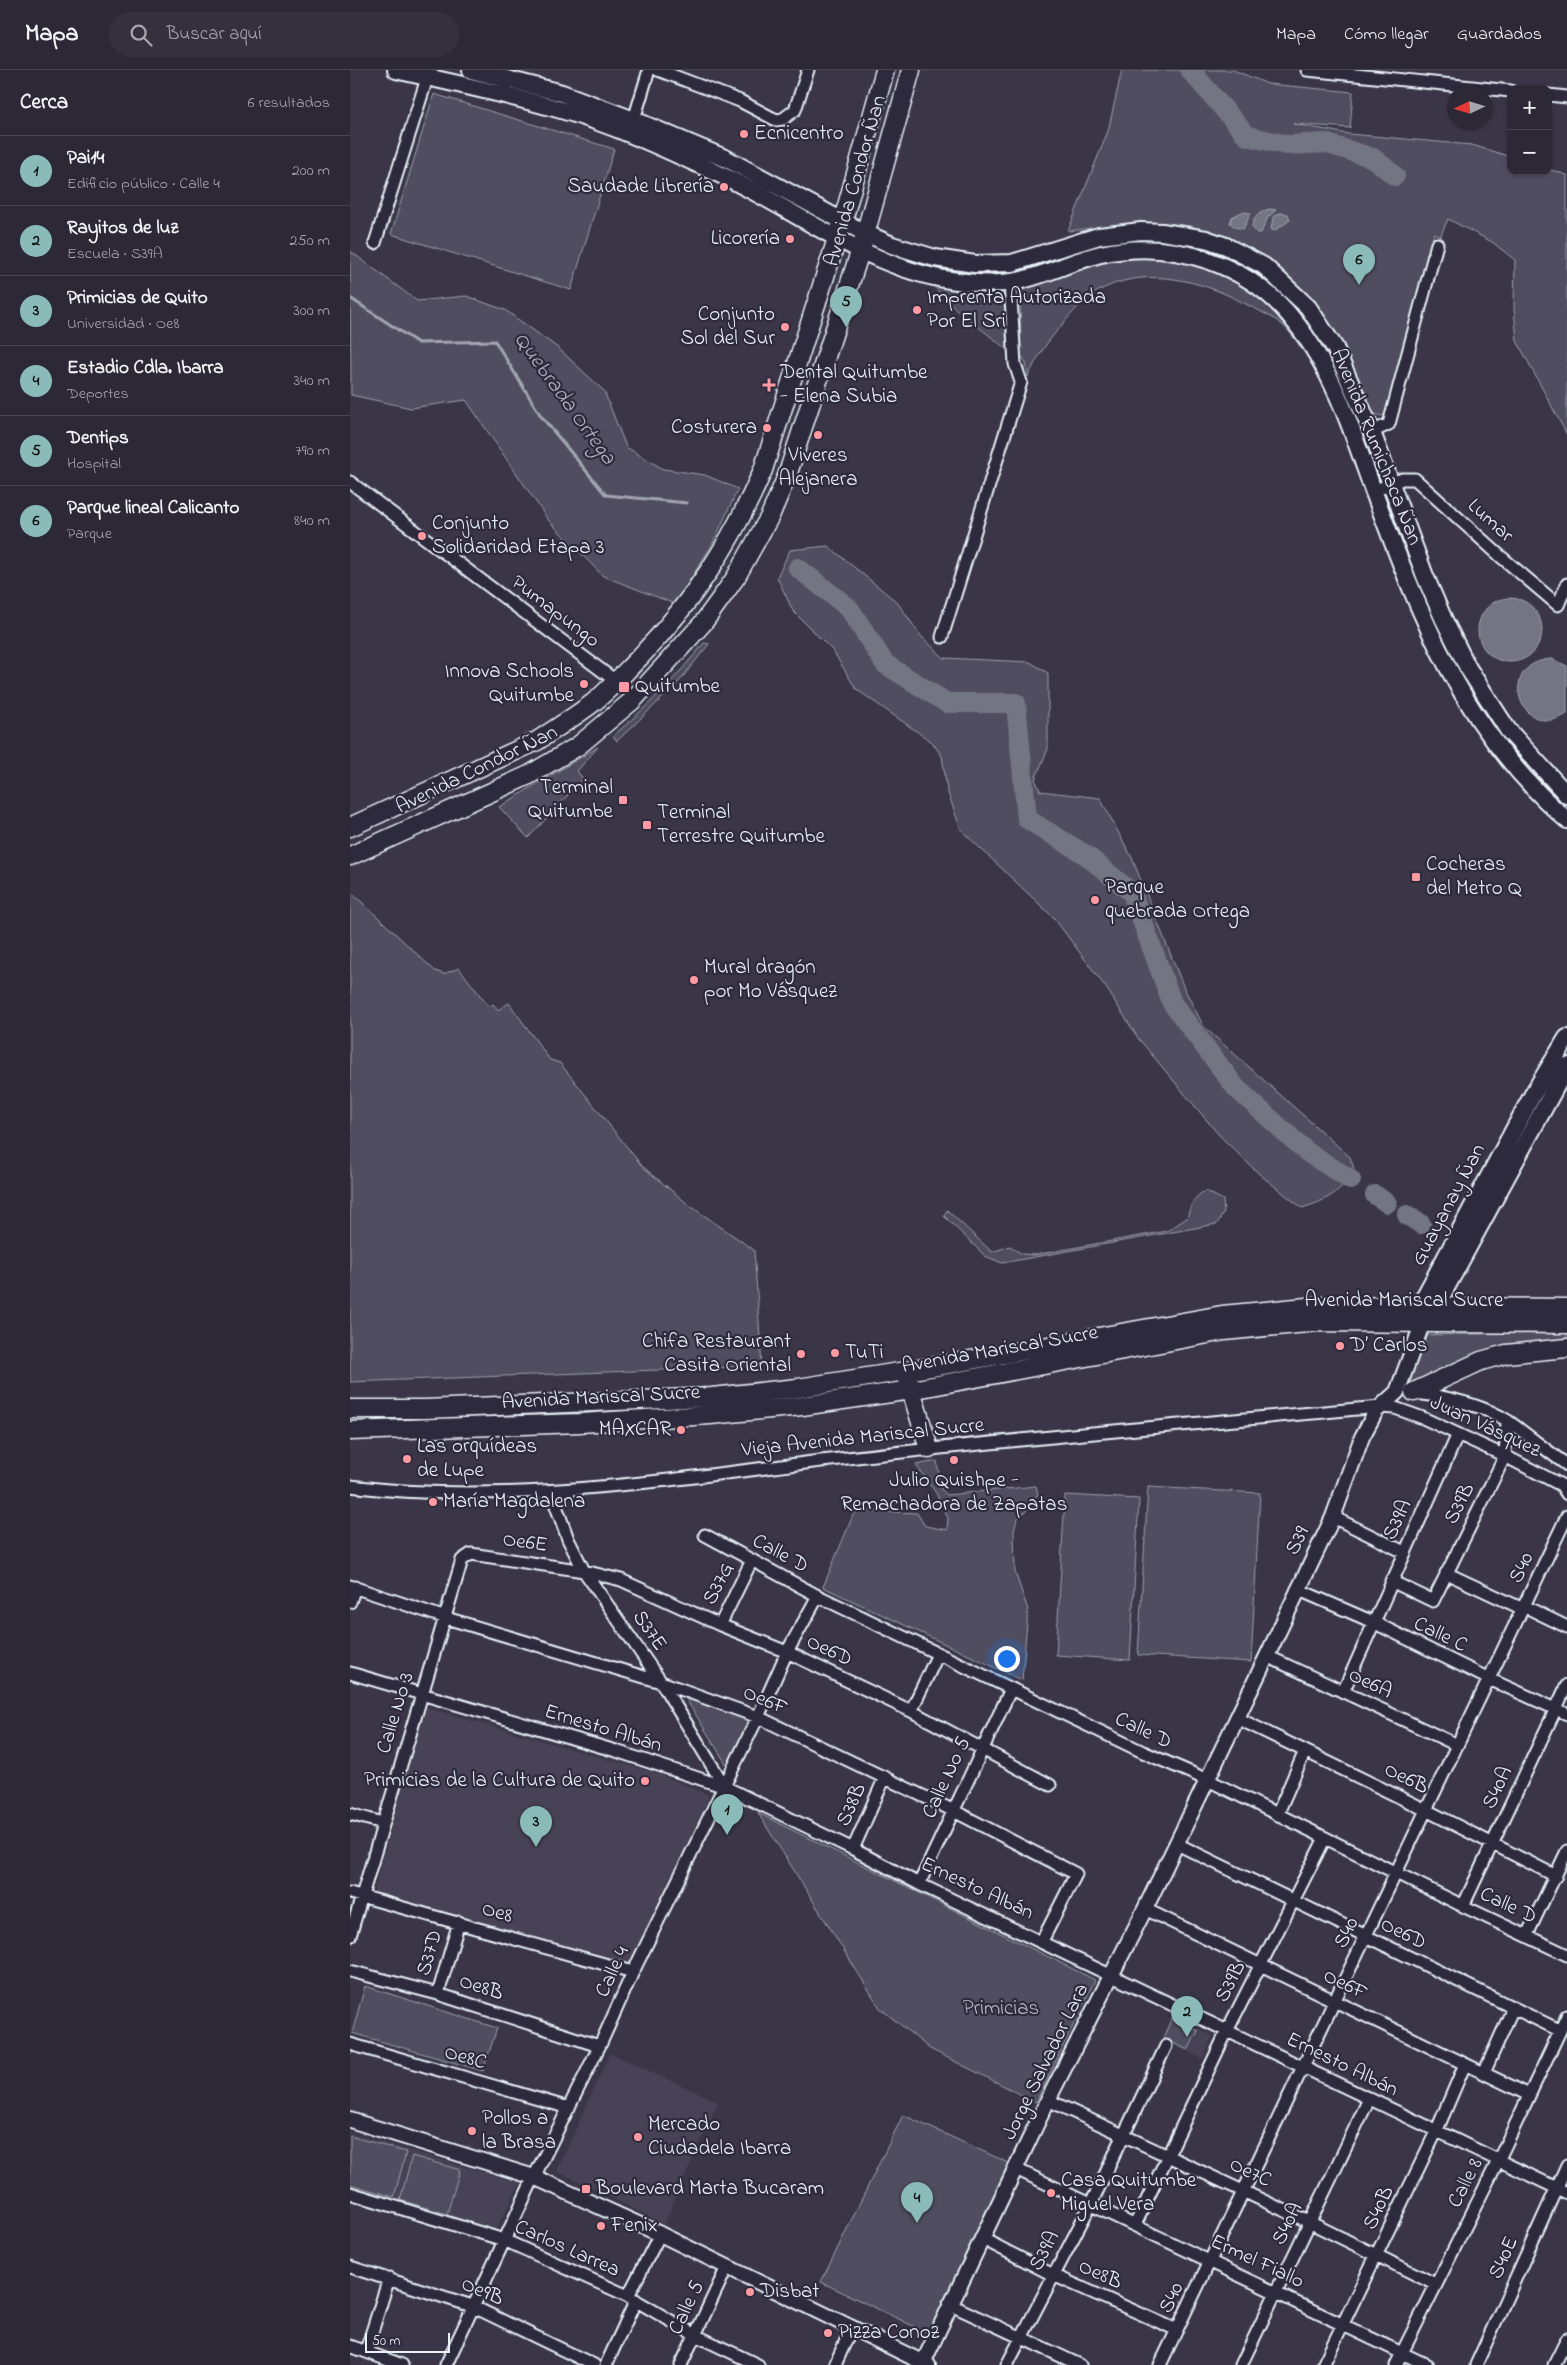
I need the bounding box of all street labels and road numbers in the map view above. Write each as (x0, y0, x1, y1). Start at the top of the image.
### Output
street label: Avenida Condor Ñan (817, 92, 895, 270)
street label: Avenida Rumichaca Ñan (1323, 344, 1429, 550)
street label: Lumar (1460, 492, 1520, 550)
street label: Pumapungo (503, 569, 606, 657)
street label: Avenida Condor Ñan (391, 718, 563, 822)
street label: Guayanay Ñan (1404, 1139, 1495, 1272)
street label: Avenida Mariscal Sucre (1305, 1286, 1504, 1316)
street label: Avenida Mariscal Sucre (900, 1318, 1101, 1382)
street label: Avenida Mariscal Sucre (501, 1378, 702, 1418)
street label: Juan Vásquez (1425, 1388, 1546, 1466)
street label: Vieja Avenida Mariscal Sucre (739, 1410, 986, 1466)
street label: S39B (1437, 1478, 1483, 1530)
street label: S39A (1376, 1495, 1420, 1545)
street label: S39 (1278, 1521, 1318, 1560)
street label: Oe6E (501, 1525, 549, 1561)
street label: Calle D (746, 1527, 814, 1581)
street label: S40 (1502, 1548, 1542, 1588)
street label: S37G (696, 1558, 742, 1610)
street label: S37E (624, 1605, 674, 1657)
street label: Calle C (1408, 1609, 1472, 1661)
street label: Oe6D (801, 1627, 857, 1675)
street label: Oe6A (1343, 1661, 1397, 1707)
street label: Calle No 3 (369, 1669, 423, 1757)
street label: Oe6F (738, 1678, 792, 1724)
street label: Ernesto Albán (541, 1697, 665, 1761)
street label: Calle D (1109, 1705, 1177, 1757)
street label: Calle No 5 (915, 1732, 979, 1824)
street label: Oe6B (1378, 1755, 1434, 1803)
street label: S40A (1475, 1762, 1521, 1814)
street label: S38B (829, 1779, 875, 1831)
street label: Ernesto Albán (916, 1850, 1038, 1928)
street label: Calle D (1474, 1880, 1542, 1932)
street label: Oe8 (478, 1894, 516, 1932)
street label: Oe6D (1375, 1910, 1431, 1958)
street label: S40 (1327, 1912, 1367, 1954)
street label: S37D (409, 1927, 451, 1979)
street label: Calle 4 (588, 1941, 638, 2002)
street label: S39B (1208, 1956, 1254, 2008)
street label: Oe6F (1318, 1961, 1373, 2009)
street label: Oe8B (455, 1967, 507, 2009)
street label: Jorge Salvador Lara (995, 1979, 1099, 2146)
street label: Ernesto Albán (1281, 2025, 1403, 2105)
street label: Oe8C (440, 2038, 490, 2078)
street label: Oe7C (1224, 2150, 1276, 2196)
street label: Calle 8 (1441, 2153, 1491, 2213)
street label: S40B (1356, 2181, 1402, 2235)
street label: S40A (1265, 2198, 1311, 2250)
street label: Carlos Larrea (509, 2212, 625, 2286)
street label: S39A (1022, 2226, 1068, 2276)
street label: Ermel Fiallo (1205, 2227, 1309, 2297)
street label: S40E (1481, 2232, 1527, 2284)
street label: Oe8B (1073, 2252, 1127, 2298)
street label: Oe9B (456, 2270, 508, 2314)
street label: Calle 5 (661, 2276, 713, 2340)
street label: S40 (1152, 2278, 1192, 2318)

